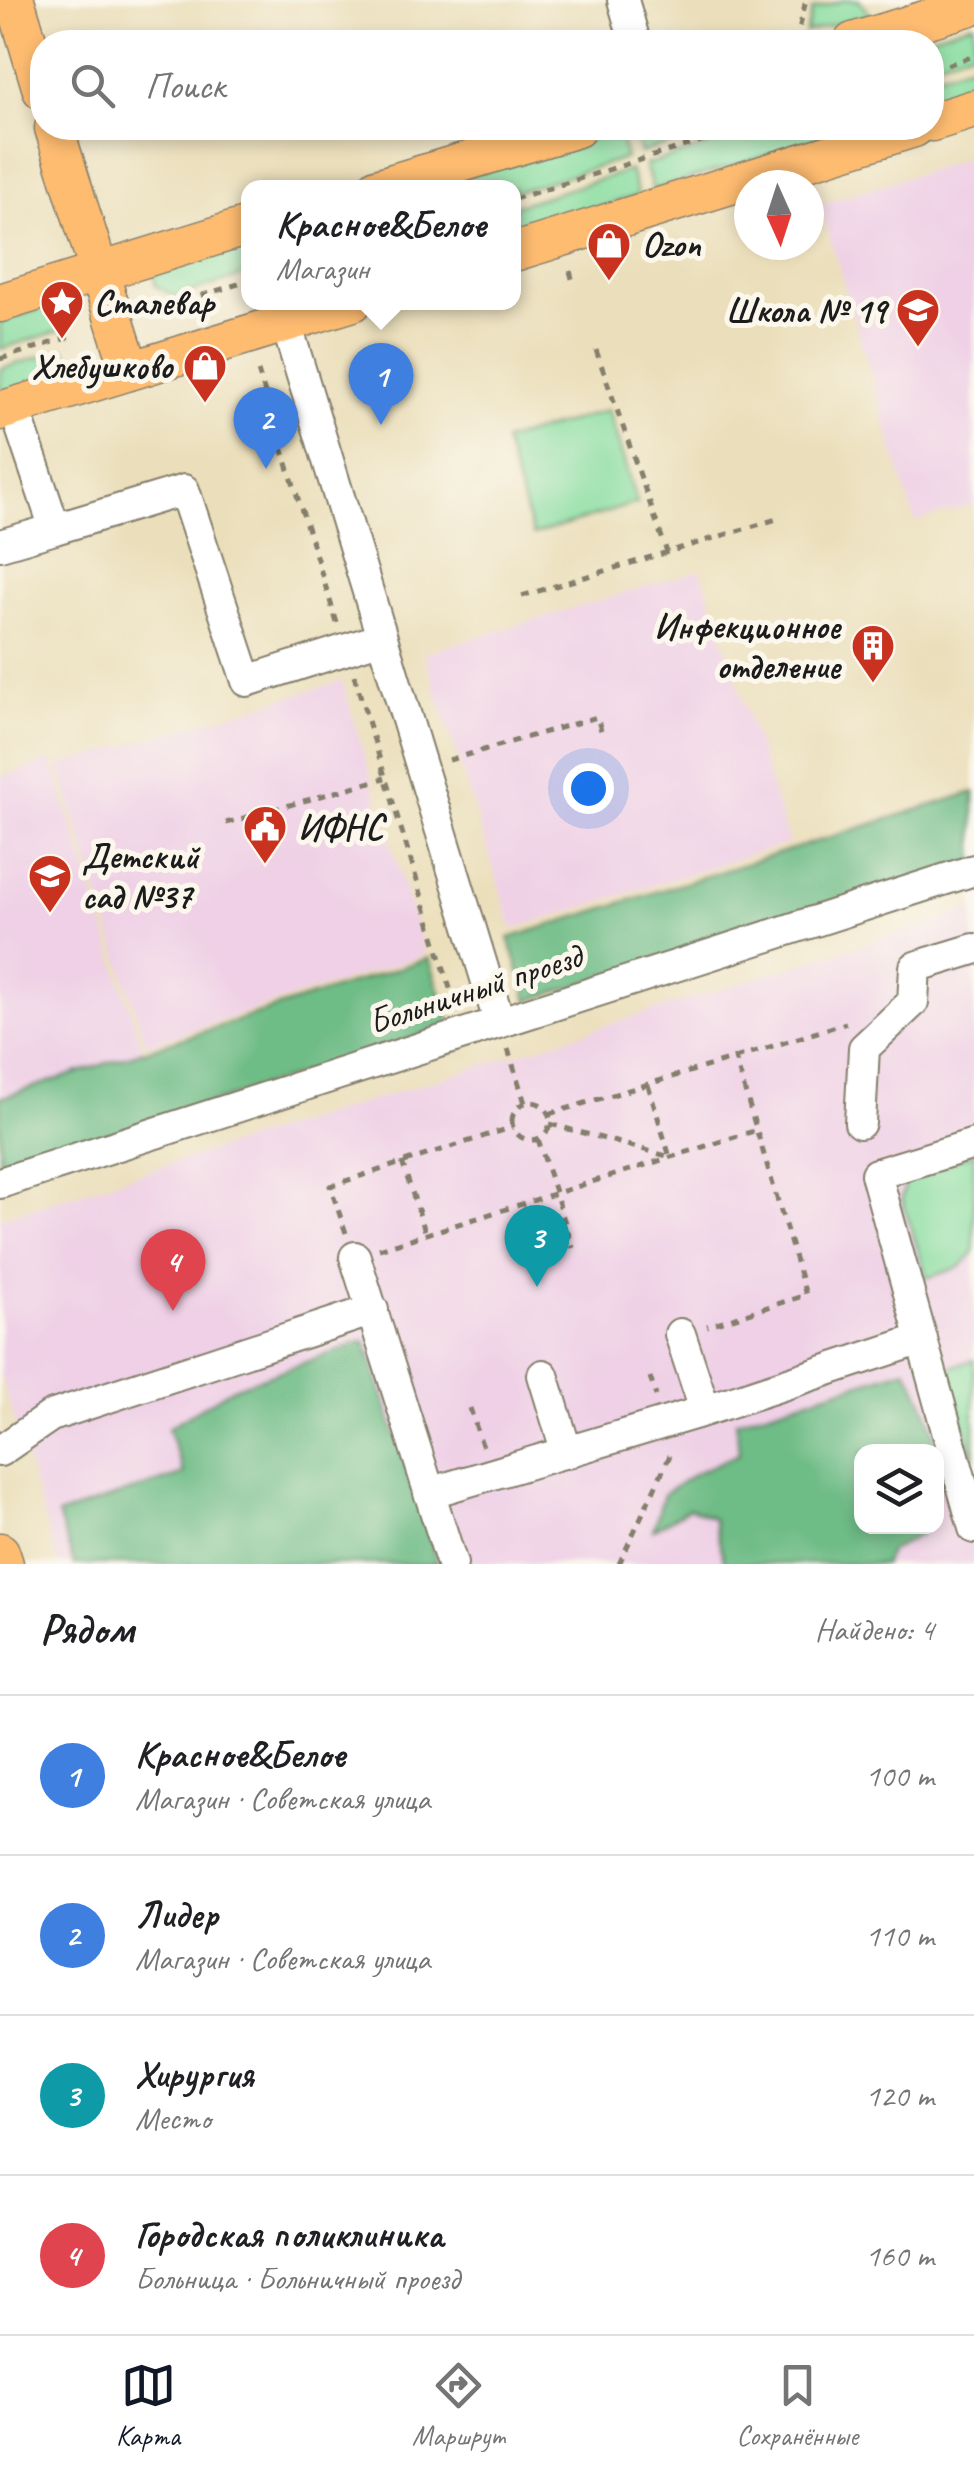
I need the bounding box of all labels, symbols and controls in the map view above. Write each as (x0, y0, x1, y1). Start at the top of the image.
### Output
search box (30, 30, 944, 140)
icon: search (65, 58, 120, 113)
text: Поиск (145, 62, 225, 109)
north arrow (734, 170, 824, 260)
popup (241, 180, 521, 310)
text: Красное&Белое (276, 201, 486, 248)
shop icon: Ozon (586, 221, 632, 282)
place label: Ozon (642, 222, 701, 267)
text: Магазин (276, 248, 369, 289)
place icon: Сталевар (39, 279, 85, 340)
place label: Сталевар (94, 280, 217, 325)
school or university icon: Школа № 19 (895, 287, 941, 348)
place label: Школа № 19 (726, 288, 890, 333)
pin: 1 (348, 342, 414, 425)
shop icon: Хлебушково (182, 343, 228, 404)
place label: Хлебушково (31, 344, 174, 389)
pin: 2 (234, 386, 298, 469)
place label: Инфекционное отделение (654, 604, 842, 689)
building icon: Инфекционное отделение (850, 623, 896, 684)
your location (563, 763, 614, 814)
public building icon: ИФНС (242, 804, 288, 865)
place label: ИФНС (298, 805, 387, 850)
place label: Детский сад №37 (82, 834, 201, 919)
school or university icon: Детский сад №37 (27, 853, 73, 914)
street label: Больничный проезд (363, 932, 591, 1045)
pin: 3 (504, 1204, 570, 1287)
pin: 4 (140, 1228, 206, 1311)
map controls (854, 1444, 944, 1534)
button: layers (854, 1444, 944, 1534)
text: Рядом (40, 1603, 134, 1656)
text: Найдено: 4 (815, 1609, 934, 1650)
text: Красное&Белое (135, 1731, 345, 1778)
text: 1 (65, 1755, 80, 1796)
text: 100 m (865, 1755, 934, 1796)
text: Магазин · Советская улица (135, 1778, 430, 1819)
text: Лидер (135, 1891, 218, 1938)
text: 2 (65, 1915, 80, 1956)
text: 110 m (865, 1915, 934, 1956)
text: Магазин · Советская улица (135, 1938, 430, 1979)
text: Хирургия (135, 2051, 254, 2098)
text: 3 (65, 2075, 80, 2116)
text: 120 m (865, 2075, 934, 2116)
text: Место (135, 2098, 211, 2139)
text: Городская поликлиника (135, 2211, 443, 2258)
text: 4 (65, 2235, 80, 2276)
text: 160 m (865, 2235, 934, 2276)
text: Больница · Больничный проезд (135, 2258, 459, 2299)
tab: Карта (116, 2358, 180, 2453)
tab: Маршрут (412, 2358, 504, 2453)
tab: Сохранённые (736, 2358, 858, 2453)

